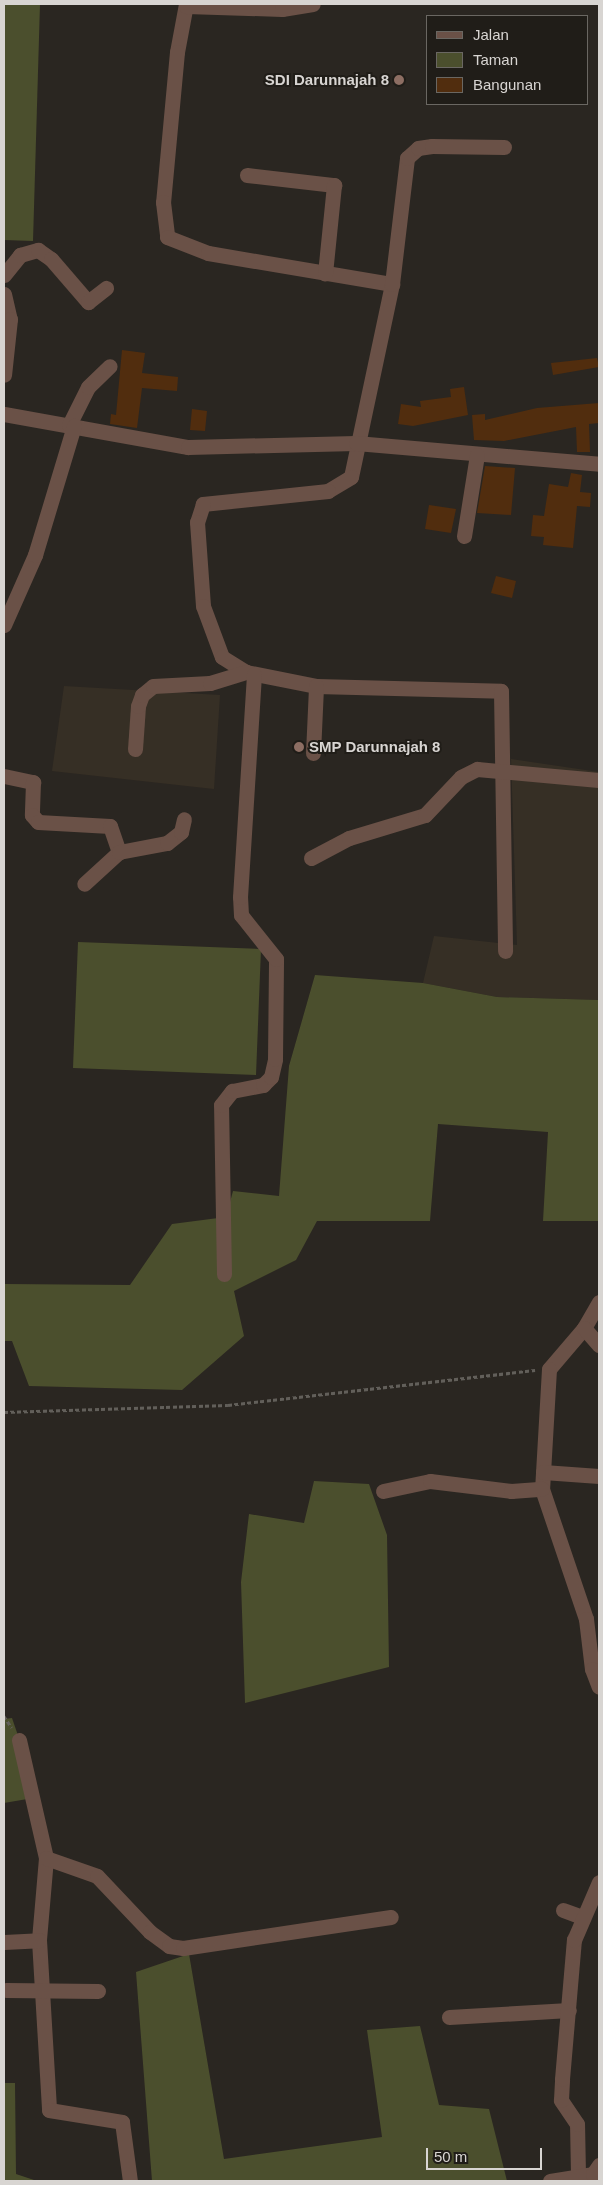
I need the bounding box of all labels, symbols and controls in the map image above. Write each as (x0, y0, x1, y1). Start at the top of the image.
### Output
legend (426, 15, 588, 105)
text: Jalan (473, 26, 509, 43)
text: Taman (473, 51, 518, 68)
place label: SDI Darunnajah 8 (265, 71, 389, 89)
marker: SDI Darunnajah 8 (393, 74, 405, 86)
text: Bangunan (473, 76, 541, 93)
place label: SMP Darunnajah 8 (309, 738, 441, 756)
marker: SMP Darunnajah 8 (293, 741, 305, 753)
scale bar (428, 2138, 544, 2170)
text: 50 m (434, 2148, 467, 2165)

